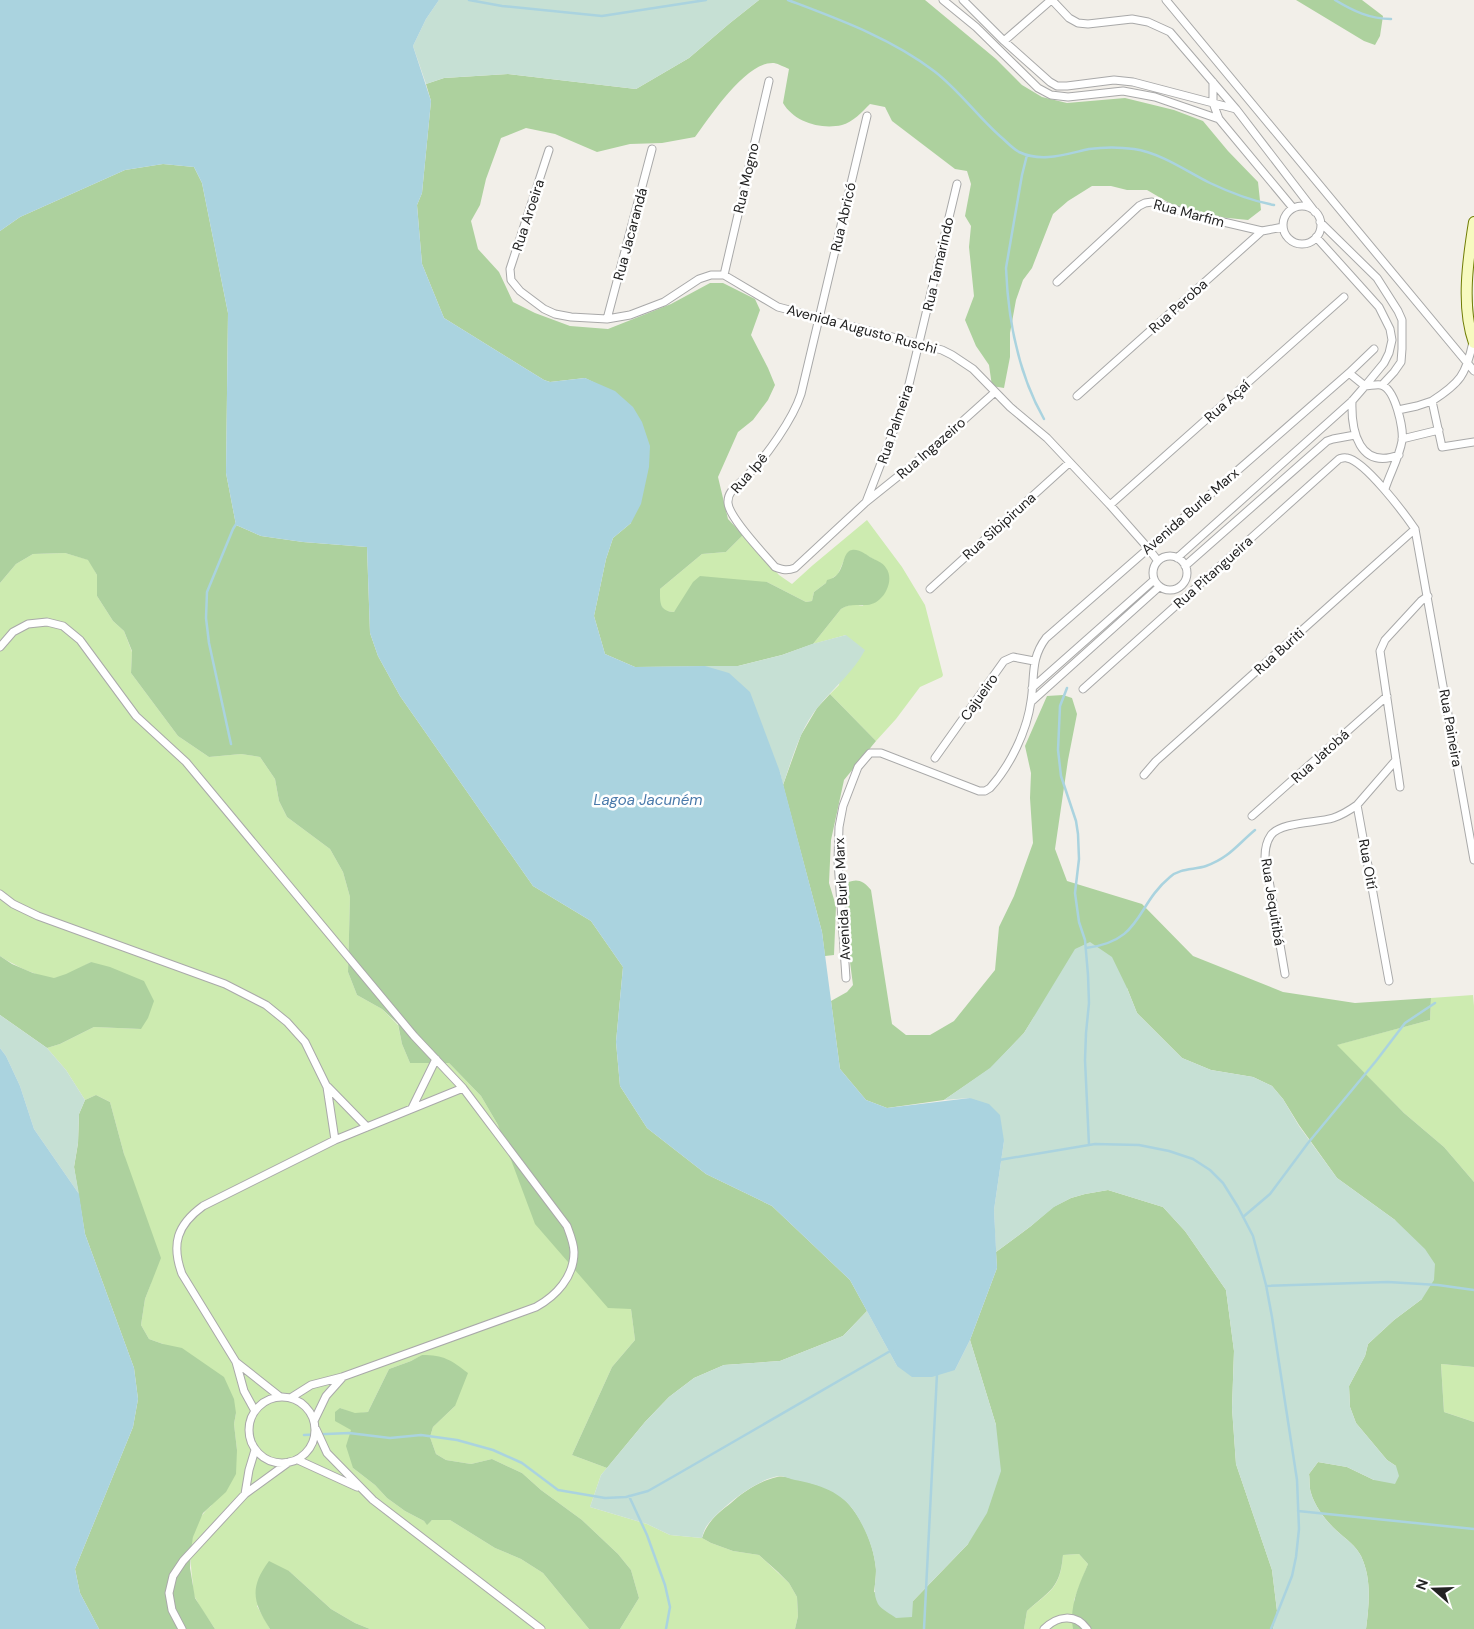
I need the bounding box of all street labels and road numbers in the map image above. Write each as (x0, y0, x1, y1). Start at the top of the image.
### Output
street label: Rua Mogno (729, 141, 763, 215)
street label: Rua Aroeira (508, 177, 548, 253)
street label: Rua Abricó (826, 181, 860, 253)
street label: Rua Jacarandá (609, 186, 651, 282)
street label: Rua Marfim (1152, 195, 1226, 231)
street label: Rua Tamarindo (918, 215, 958, 313)
street label: Rua Peroba (1145, 275, 1211, 337)
street label: Avenida Augusto Ruschi (785, 300, 939, 358)
street label: Rua Açaí (1200, 375, 1254, 426)
street label: Rua Palmeira (873, 382, 917, 466)
street label: Rua Ingazeiro (893, 413, 969, 483)
street label: Rua Ipê (727, 449, 771, 497)
street label: Avenida Burle Marx (1138, 464, 1242, 558)
street label: Rua Sibipiruna (959, 488, 1039, 564)
street label: Rua Pitangueira (1170, 532, 1256, 612)
street label: Rua Buriti (1250, 624, 1308, 678)
street label: Cajueiro (956, 670, 1002, 724)
street label: Rua Paineira (1435, 688, 1467, 768)
street label: Rua Jatobá (1287, 725, 1353, 787)
street label: Avenida Burle Marx (830, 837, 854, 961)
street label: Rua Oití (1355, 838, 1381, 891)
street label: Rua Jequitibá (1257, 857, 1289, 947)

